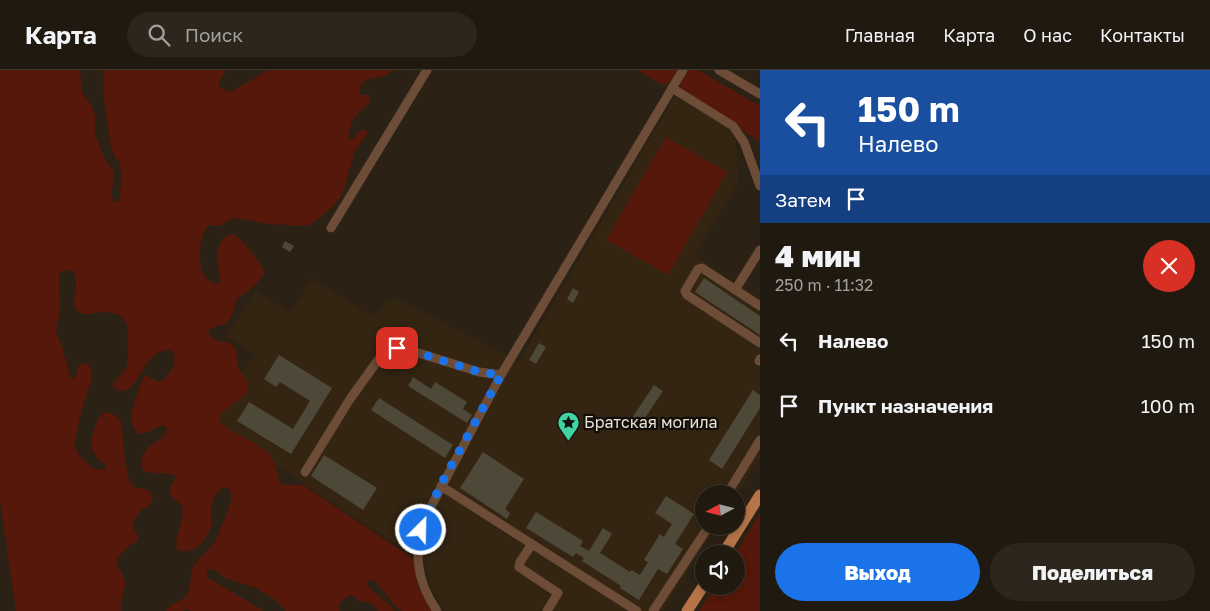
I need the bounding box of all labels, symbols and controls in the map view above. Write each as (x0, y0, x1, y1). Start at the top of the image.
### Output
search box (127, 12, 477, 57)
text: Карта (25, 20, 97, 49)
icon: search (145, 21, 173, 49)
text: Поиск (185, 23, 243, 46)
text: Главная (845, 24, 915, 46)
text: Карта (943, 24, 995, 46)
text: О нас (1023, 24, 1072, 46)
text: Контакты (1100, 24, 1185, 46)
text: 150 m (858, 88, 960, 130)
icon: left (775, 90, 840, 155)
text: Налево (858, 130, 938, 157)
icon: arrive (842, 185, 870, 213)
text: Затем (775, 188, 832, 211)
text: 4 мин (775, 238, 861, 274)
button: close (1143, 240, 1195, 292)
text: 250 m · 11:32 (775, 275, 873, 295)
pin (376, 327, 418, 369)
icon: left (775, 327, 803, 355)
text: Налево (818, 329, 888, 352)
text: 150 m (1141, 329, 1195, 352)
icon: arrive (383, 334, 411, 362)
icon: arrive (775, 392, 803, 420)
text: Пункт назначения (818, 394, 993, 417)
text: 100 m (1141, 394, 1195, 417)
place icon: Братская могила (556, 410, 580, 441)
place label: Братская могила (584, 412, 718, 432)
north arrow (695, 485, 745, 535)
map controls (695, 485, 745, 595)
position arrow (394, 503, 446, 555)
button: Выход (775, 543, 980, 601)
button: Поделиться (990, 543, 1195, 601)
button: sound (695, 545, 745, 595)

